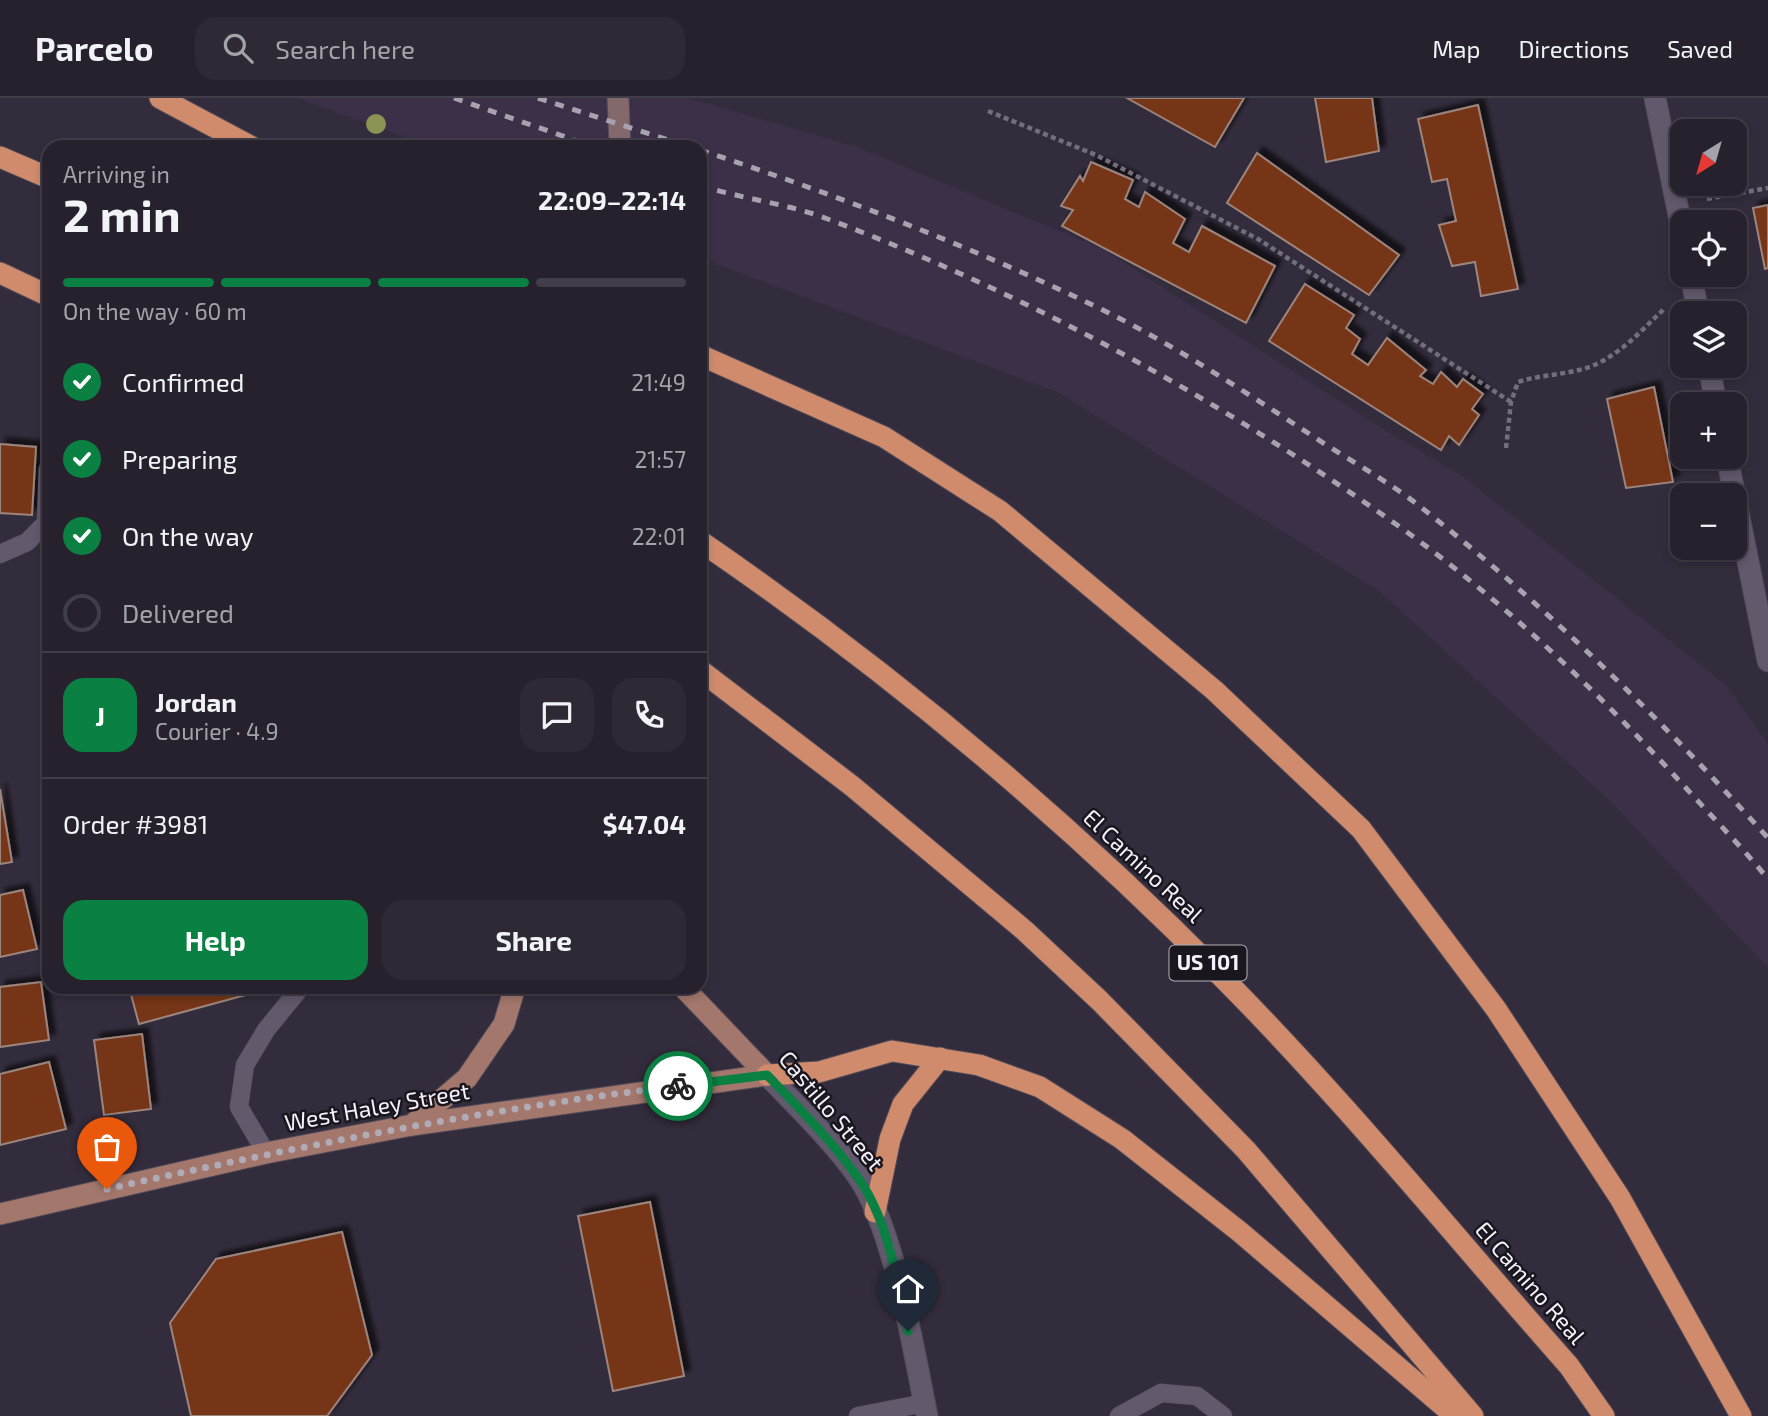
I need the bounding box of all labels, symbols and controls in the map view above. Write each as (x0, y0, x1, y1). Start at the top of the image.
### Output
search box (195, 17, 685, 80)
text: Parcelo (35, 28, 153, 68)
icon: search (219, 29, 257, 67)
text: Search here (275, 33, 415, 64)
text: Map (1432, 34, 1480, 63)
text: Directions (1518, 34, 1629, 63)
text: Saved (1667, 34, 1733, 63)
north arrow (1670, 119, 1746, 196)
map controls (1670, 119, 1747, 560)
text: Arriving in (63, 160, 170, 188)
text: 22:09–22:14 (538, 184, 686, 215)
text: 2 min (63, 186, 181, 241)
button: locate (1670, 210, 1747, 287)
text: On the way · 60 m (63, 297, 247, 325)
button: layers (1670, 301, 1747, 378)
icon: check (63, 363, 101, 401)
text: Confirmed (122, 366, 245, 397)
text: 21:49 (631, 368, 686, 396)
button: + (1670, 392, 1747, 469)
icon: check (63, 440, 101, 478)
text: Preparing (122, 443, 237, 474)
text: 21:57 (634, 445, 686, 473)
button: − (1670, 483, 1747, 560)
icon: check (63, 517, 101, 555)
text: On the way (122, 520, 253, 551)
text: 22:01 (632, 522, 686, 550)
text: Delivered (122, 597, 234, 628)
button: chat (520, 678, 594, 752)
button: phone (612, 678, 686, 752)
text: Jordan (155, 686, 237, 717)
text: J (95, 700, 105, 731)
text: Courier · 4.9 (155, 717, 279, 745)
street label: El Camino Real (1078, 803, 1209, 928)
text: Order #3981 (63, 808, 208, 839)
text: $47.04 (602, 808, 686, 839)
button: Help (63, 900, 368, 980)
button: Share (382, 900, 686, 980)
road number: US 101 (1170, 946, 1246, 980)
street label: Castillo Street (774, 1045, 890, 1176)
courier (643, 1051, 713, 1121)
icon: bike (659, 1067, 697, 1105)
street label: West Haley Street (282, 1076, 472, 1136)
pin (77, 1117, 137, 1189)
icon: bag (88, 1128, 126, 1166)
street label: El Camino Real (1470, 1215, 1592, 1350)
pin (878, 1259, 938, 1331)
icon: home (889, 1270, 927, 1308)

